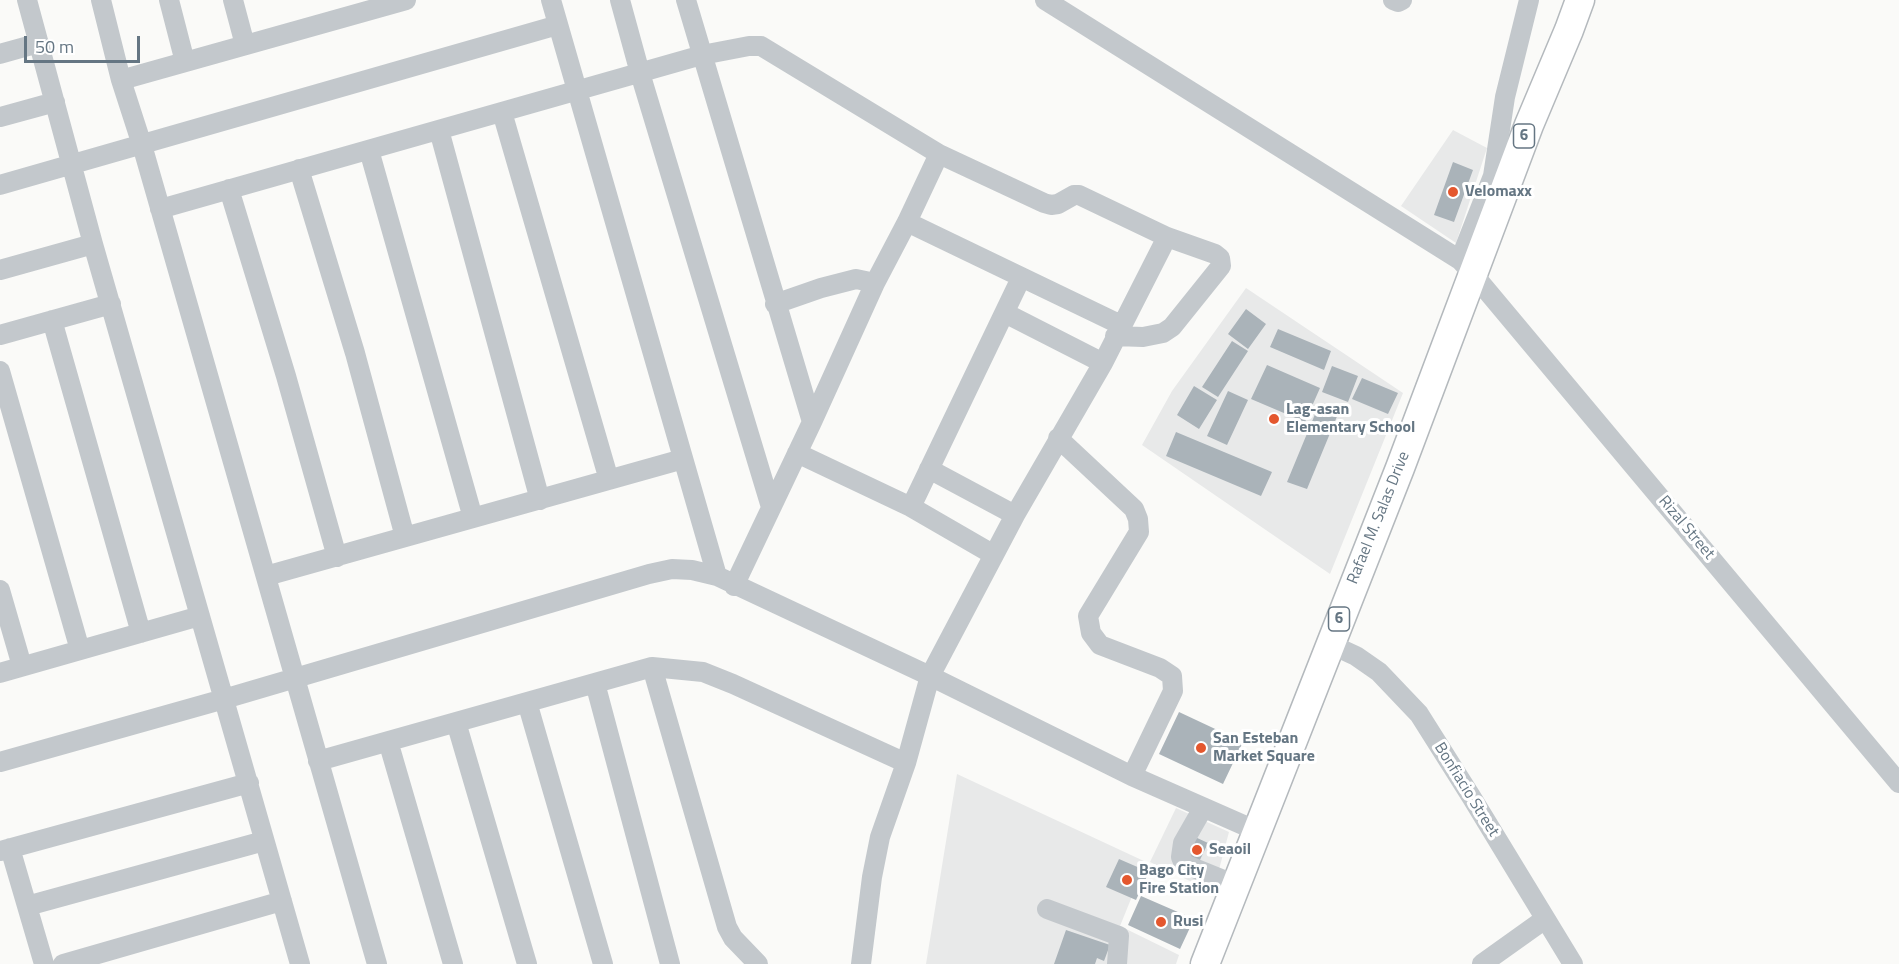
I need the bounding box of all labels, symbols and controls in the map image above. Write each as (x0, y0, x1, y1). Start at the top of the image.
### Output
scale bar (27, 24, 142, 62)
text: 50 m (35, 33, 74, 60)
road number: 6 (1514, 124, 1534, 148)
place label: Velomaxx (1465, 182, 1532, 202)
marker: Velomaxx (1446, 185, 1460, 199)
place label: Lag-asan Elementary School (1286, 400, 1415, 438)
marker: Lag-asan Elementary School (1267, 412, 1281, 426)
street label: Rafael M. Salas Drive (1344, 449, 1414, 587)
street label: Rizal Street (1654, 492, 1718, 564)
road number: 6 (1328, 607, 1350, 631)
place label: San Esteban Market Square (1213, 729, 1315, 767)
street label: Bonfiacio Street (1429, 739, 1503, 841)
marker: San Esteban Market Square (1194, 741, 1208, 755)
place label: Seaoil (1209, 840, 1251, 860)
marker: Seaoil (1190, 843, 1204, 857)
place label: Bago City Fire Station (1139, 861, 1219, 899)
marker: Bago City Fire Station (1120, 873, 1134, 887)
place label: Rusi (1173, 912, 1203, 932)
marker: Rusi (1154, 915, 1168, 929)

